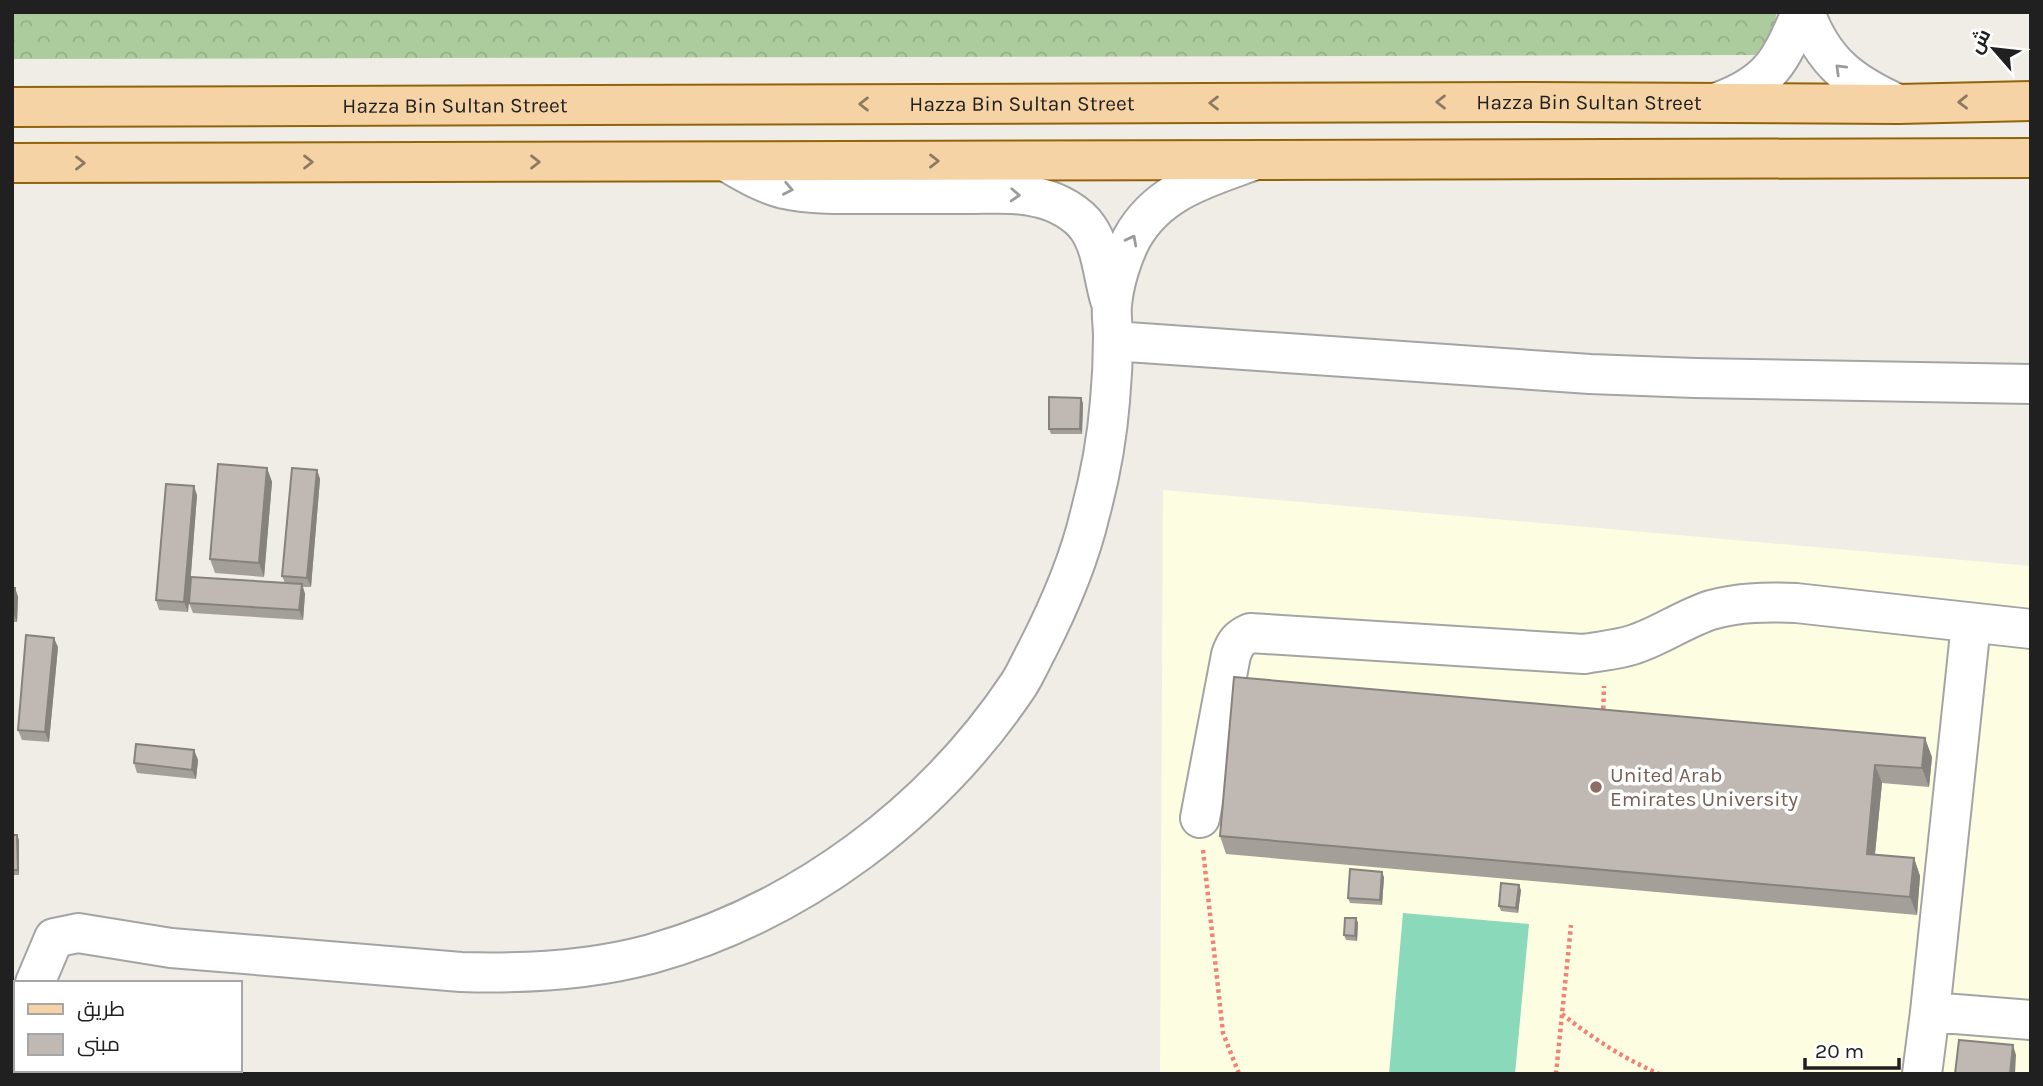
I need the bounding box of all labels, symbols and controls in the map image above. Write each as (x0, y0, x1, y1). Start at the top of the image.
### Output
north arrow (1959, 14, 2029, 84)
text: ش (1964, 26, 1995, 57)
one-way arrow (1835, 65, 1848, 78)
street label: Hazza Bin Sultan Street (1476, 90, 1702, 115)
street label: Hazza Bin Sultan Street (909, 91, 1135, 116)
street label: Hazza Bin Sultan Street (342, 93, 568, 118)
one-way arrow (1435, 94, 1446, 110)
one-way arrow (1208, 95, 1218, 111)
one-way arrow (1957, 95, 1968, 110)
one-way arrow (858, 96, 868, 112)
one-way arrow (930, 153, 940, 169)
one-way arrow (303, 154, 314, 170)
one-way arrow (531, 154, 541, 170)
one-way arrow (76, 155, 86, 171)
one-way arrow (782, 180, 794, 195)
one-way arrow (1010, 187, 1021, 202)
one-way arrow (1124, 235, 1137, 247)
place label: United Arab Emirates University (1610, 763, 1798, 811)
marker: United Arab Emirates University (1588, 779, 1604, 795)
legend (14, 981, 242, 1072)
text: طريق (77, 997, 125, 1022)
scale bar (1805, 1026, 1899, 1070)
text: مبنى (77, 1032, 120, 1057)
text: 20 m (1815, 1039, 1864, 1063)

